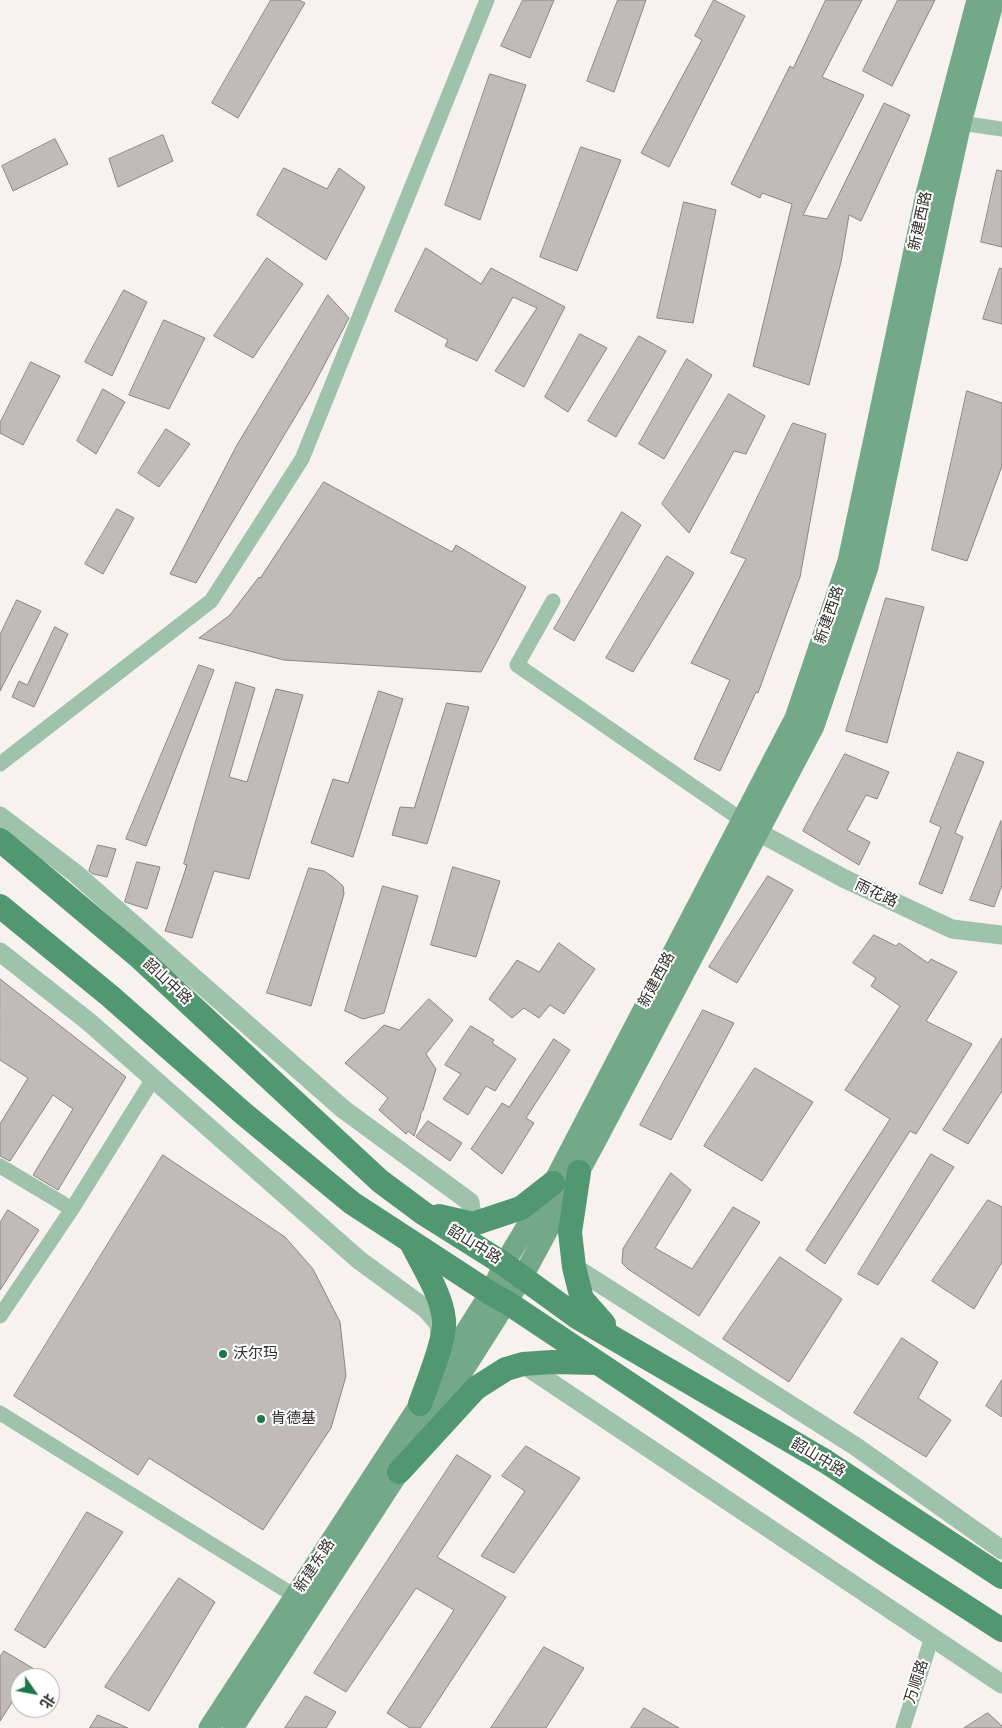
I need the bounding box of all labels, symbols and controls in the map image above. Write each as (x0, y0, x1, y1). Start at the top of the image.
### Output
street label: 新建西路 (906, 190, 936, 252)
street label: 新建西路 (812, 584, 848, 646)
street label: 雨花路 (852, 876, 900, 912)
street label: 新建西路 (635, 949, 679, 1011)
street label: 韶山中路 (139, 955, 195, 1009)
street label: 韶山中路 (444, 1221, 504, 1269)
place label: 沃尔玛 (233, 1345, 278, 1363)
marker: 沃尔玛 (217, 1348, 229, 1360)
place label: 肯德基 (271, 1410, 316, 1428)
marker: 肯德基 (255, 1413, 267, 1425)
street label: 韶山中路 (788, 1435, 848, 1481)
street label: 新建东路 (291, 1536, 339, 1596)
street label: 万顺路 (901, 1658, 933, 1706)
north arrow (10, 1668, 60, 1718)
text: 北 (37, 1691, 57, 1711)

